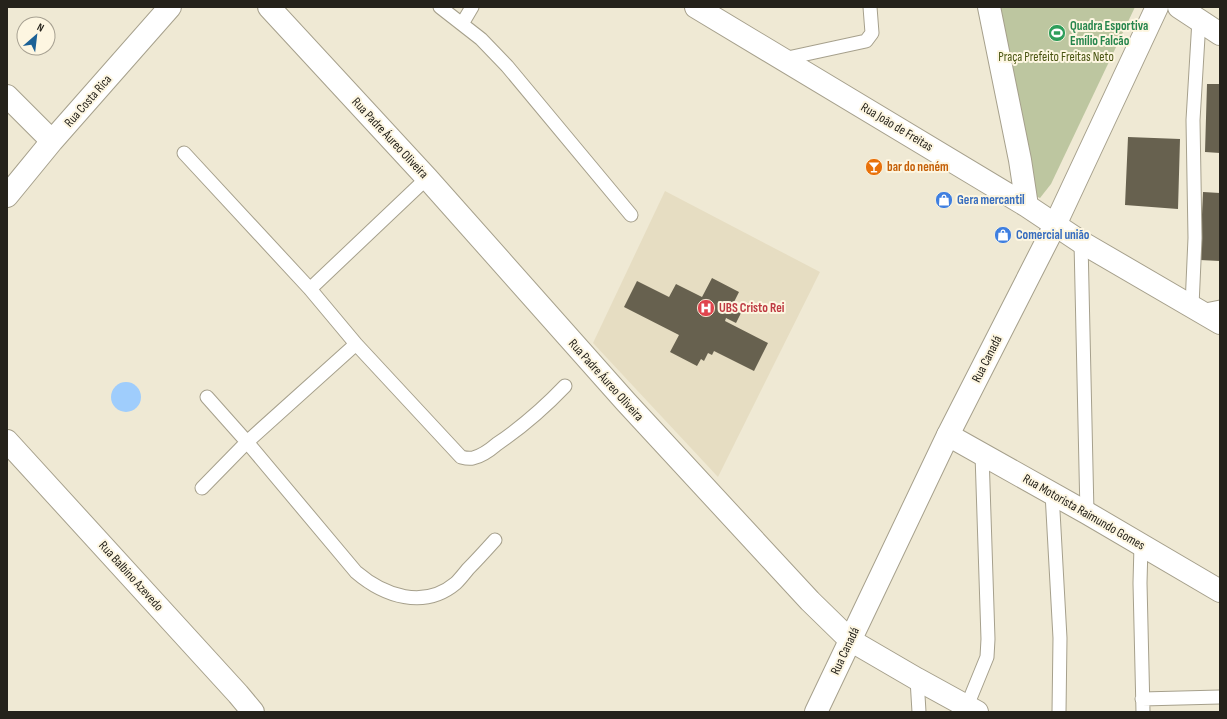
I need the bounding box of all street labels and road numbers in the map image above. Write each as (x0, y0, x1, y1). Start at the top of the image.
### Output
street label: Rua Costa Rica (61, 72, 115, 130)
street label: Rua Padre Áureo Oliveira (348, 94, 432, 182)
street label: Rua João de Freitas (858, 99, 936, 155)
street label: Rua Canadá (968, 333, 1006, 385)
street label: Rua Padre Áureo Oliveira (565, 336, 647, 424)
street label: Rua Motorista Raimundo Gomes (1020, 470, 1148, 554)
street label: Rua Balbino Azevedo (95, 538, 167, 614)
street label: Rua Canadá (827, 625, 863, 677)

